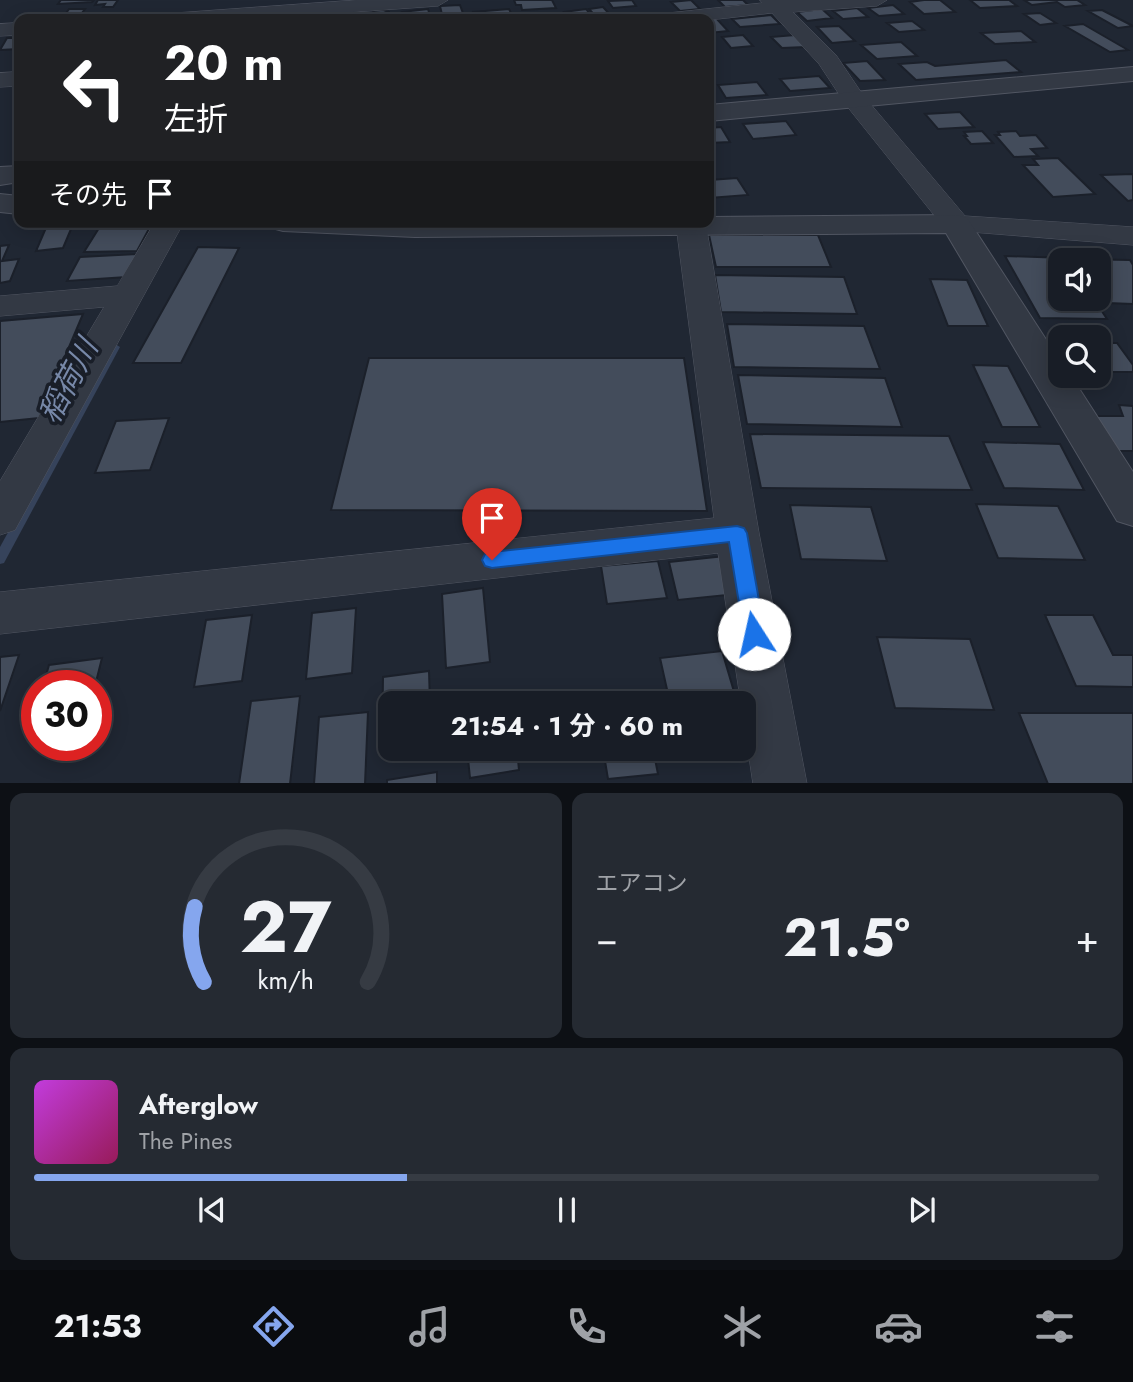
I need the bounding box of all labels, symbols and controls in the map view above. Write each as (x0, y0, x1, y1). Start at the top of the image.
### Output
text: 20 m (164, 28, 283, 98)
icon: left (49, 42, 140, 133)
text: 左折 (164, 96, 228, 142)
icon: arrive (141, 175, 179, 213)
text: その先 (49, 176, 127, 214)
map controls (1048, 248, 1111, 388)
button: sound (1048, 248, 1111, 311)
button: search (1048, 325, 1111, 388)
water label: 稻荷川 (28, 329, 110, 431)
pin (462, 488, 522, 560)
icon: arrive (473, 499, 511, 537)
position arrow (717, 597, 791, 671)
speed limit sign: 30 (21, 670, 112, 761)
text: 21:54 · 1 分 · 60 m (451, 707, 683, 745)
text: エアコン (596, 866, 688, 900)
text: 27 (240, 874, 332, 979)
text: 21.5° (784, 900, 910, 976)
text: − (596, 911, 618, 966)
text: + (1076, 911, 1099, 966)
text: km/h (257, 961, 314, 997)
text: Afterglow (139, 1086, 258, 1124)
text: The Pines (139, 1124, 232, 1158)
icon: previous (193, 1191, 231, 1229)
icon: pause (548, 1191, 586, 1229)
icon: next (903, 1191, 941, 1229)
icon: directions (249, 1302, 298, 1351)
icon: music (405, 1302, 454, 1351)
icon: phone (562, 1302, 611, 1351)
icon: climate (718, 1302, 767, 1351)
icon: car (874, 1302, 923, 1351)
icon: filters (1030, 1302, 1079, 1351)
text: 21:53 (54, 1303, 142, 1349)

